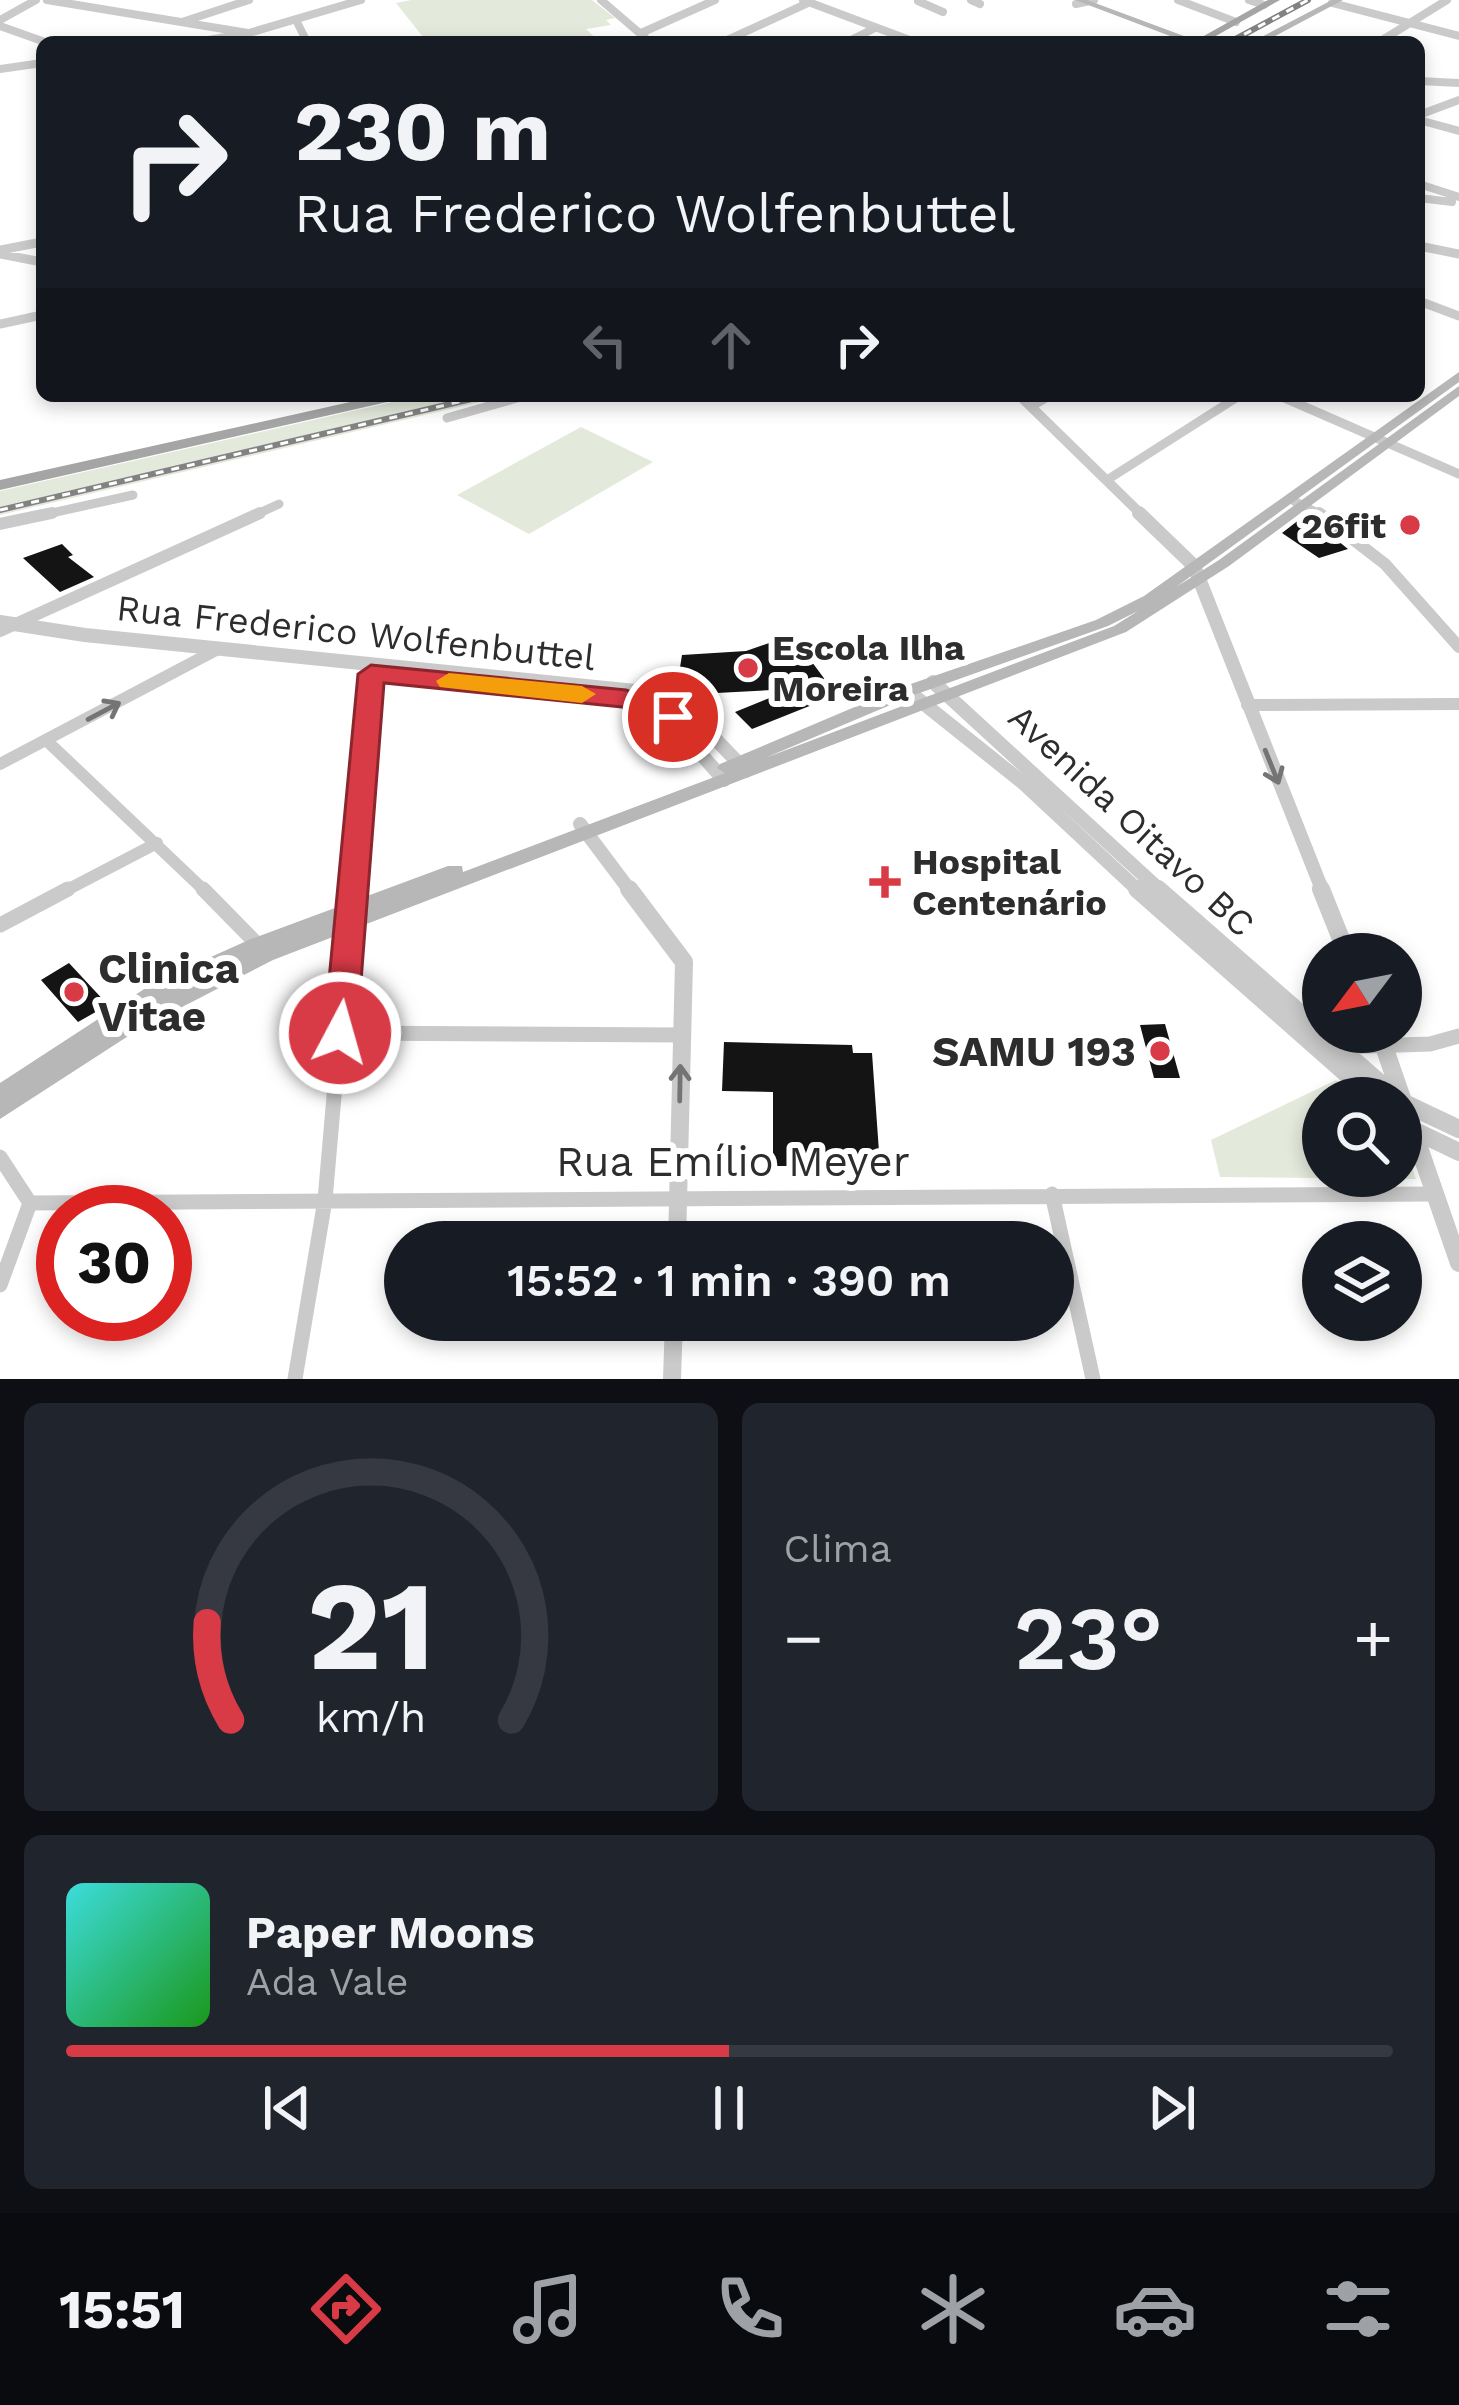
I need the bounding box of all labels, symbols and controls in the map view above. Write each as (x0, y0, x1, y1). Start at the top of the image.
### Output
text: 230 m (294, 82, 551, 180)
icon: right (96, 84, 252, 240)
text: Rua Frederico Wolfenbuttel (294, 182, 1015, 245)
icon: left (572, 312, 638, 378)
icon: ahead (698, 312, 764, 378)
icon: right (824, 312, 890, 378)
place label: 26fit (1301, 505, 1386, 547)
marker: 26fit (1397, 512, 1423, 538)
street label: Rua Frederico Wolfenbuttel (115, 587, 597, 679)
place label: Escola Ilha Moreira (772, 627, 965, 710)
marker: Escola Ilha Moreira (735, 655, 761, 681)
pin (622, 666, 724, 768)
icon: arrive (640, 684, 706, 750)
street label: Avenida Oitavo BC (1000, 696, 1263, 945)
one-way arrow (86, 699, 122, 722)
one-way arrow (1263, 747, 1284, 784)
place label: Hospital Centenário (912, 841, 1107, 924)
marker: Hospital Centenário (869, 866, 901, 898)
north arrow (1302, 933, 1422, 1053)
map controls (1302, 933, 1422, 1341)
place label: Clinica Vitae (98, 944, 240, 1041)
position arrow (277, 970, 403, 1096)
marker: Clinica Vitae (61, 979, 87, 1005)
place label: SAMU 193 (932, 1027, 1136, 1076)
marker: SAMU 193 (1147, 1038, 1173, 1064)
one-way arrow (669, 1064, 691, 1103)
button: search (1302, 1077, 1422, 1197)
street label: Rua Emílio Meyer (556, 1137, 910, 1186)
speed limit sign: 30 (36, 1185, 192, 1341)
button: layers (1302, 1221, 1422, 1341)
text: 15:52 · 1 min · 390 m (507, 1254, 951, 1307)
text: Clima (784, 1526, 892, 1571)
text: 21 (307, 1553, 435, 1699)
text: 23° (1013, 1585, 1163, 1691)
text: − (784, 1600, 823, 1677)
text: + (1353, 1600, 1393, 1677)
text: km/h (315, 1692, 426, 1742)
text: Paper Moons (246, 1906, 535, 1959)
text: Ada Vale (246, 1959, 408, 2004)
icon: previous (254, 2075, 320, 2141)
icon: pause (696, 2075, 762, 2141)
icon: next (1139, 2075, 1205, 2141)
icon: directions (304, 2267, 388, 2351)
icon: music (506, 2267, 590, 2351)
icon: phone (708, 2267, 792, 2351)
icon: climate (911, 2267, 995, 2351)
icon: car (1113, 2267, 1197, 2351)
icon: filters (1316, 2267, 1400, 2351)
text: 15:51 (59, 2278, 185, 2341)

